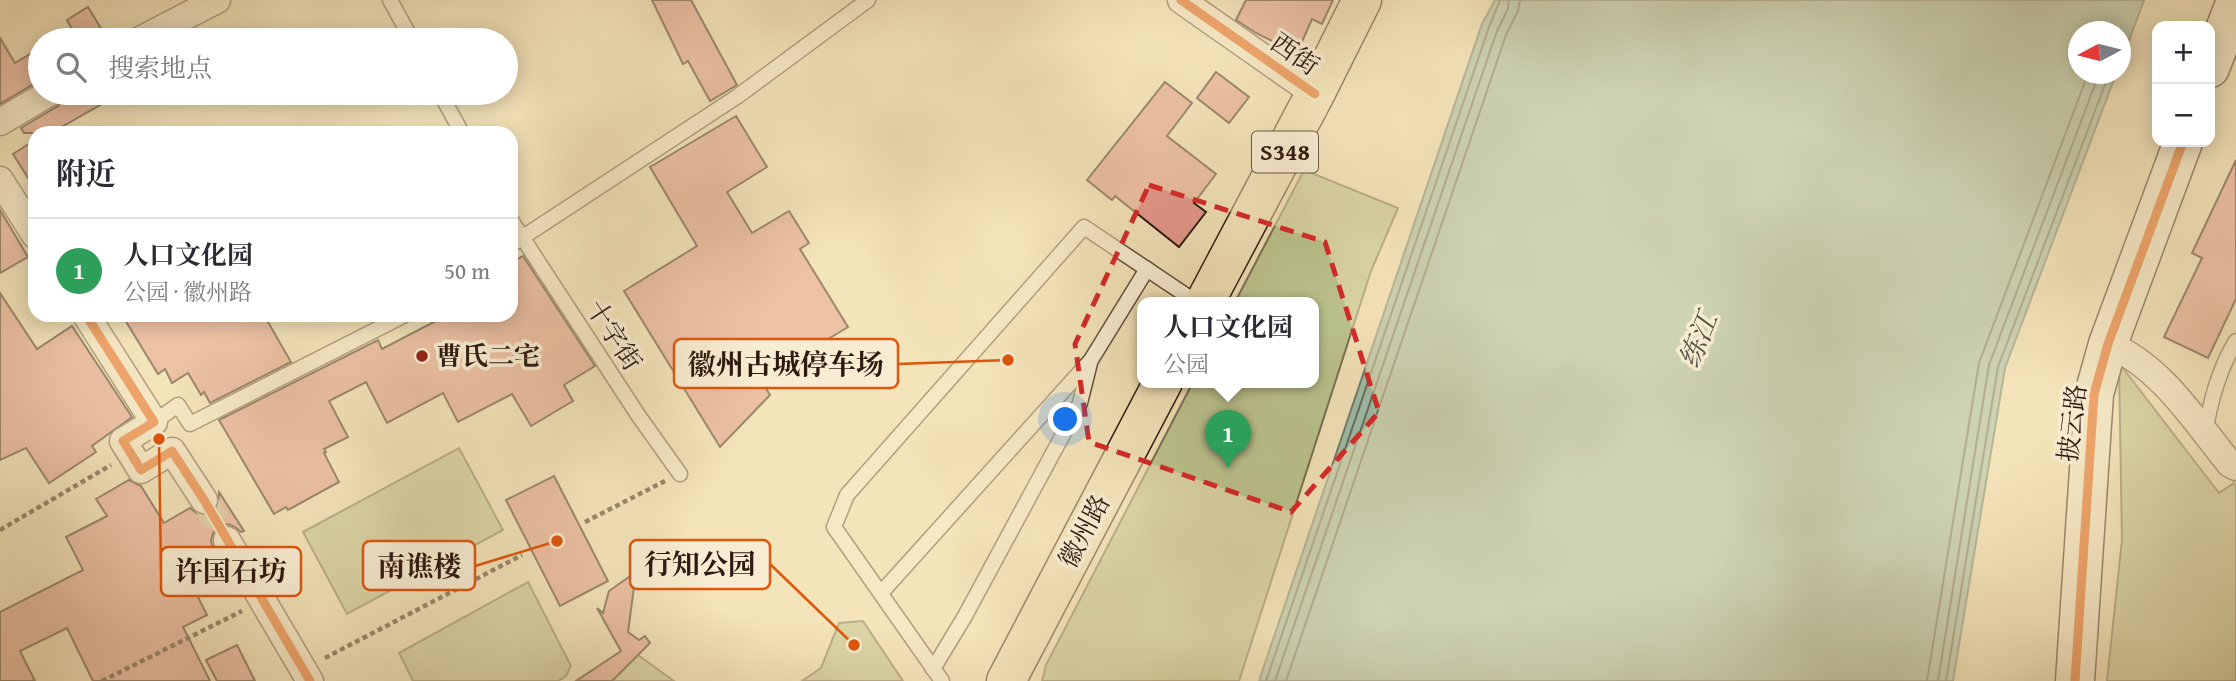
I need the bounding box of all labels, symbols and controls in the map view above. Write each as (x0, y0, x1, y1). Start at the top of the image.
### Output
north arrow (2068, 21, 2131, 84)
map controls (2152, 21, 2215, 147)
button: + (2152, 21, 2215, 84)
street label: 西街 (1263, 23, 1328, 84)
search box (28, 28, 518, 105)
icon: search (52, 48, 90, 86)
text: 搜索地点 (108, 48, 212, 87)
button: − (2152, 84, 2215, 147)
road number: S348 (1252, 132, 1318, 172)
text: 附近 (56, 151, 116, 195)
text: 人口文化园 (123, 235, 253, 274)
text: 1 (73, 254, 85, 287)
text: 50 m (444, 254, 490, 287)
text: 公园 · 徽州路 (123, 275, 252, 308)
street label: 十字街 (577, 291, 652, 378)
popup (1137, 297, 1319, 388)
water label: 练江 (1668, 302, 1729, 373)
text: 人口文化园 (1163, 307, 1293, 346)
place label: 曹氏二宅 (436, 336, 540, 375)
callout: 徽州古城停车场 (674, 339, 898, 388)
text: 徽州古城停车场 (688, 343, 884, 384)
text: 公园 (1163, 347, 1209, 380)
marker: 曹氏二宅 (414, 348, 430, 364)
street label: 披云路 (2047, 382, 2096, 464)
your location (1048, 402, 1082, 436)
pin: 1 (1205, 410, 1251, 468)
street label: 徽州路 (1048, 487, 1119, 574)
callout: 行知公园 (630, 540, 770, 589)
callout: 南谯楼 (363, 541, 475, 590)
text: 行知公园 (644, 543, 756, 584)
text: 南谯楼 (377, 545, 461, 586)
callout: 许国石坊 (161, 547, 301, 596)
text: 许国石坊 (175, 550, 287, 591)

